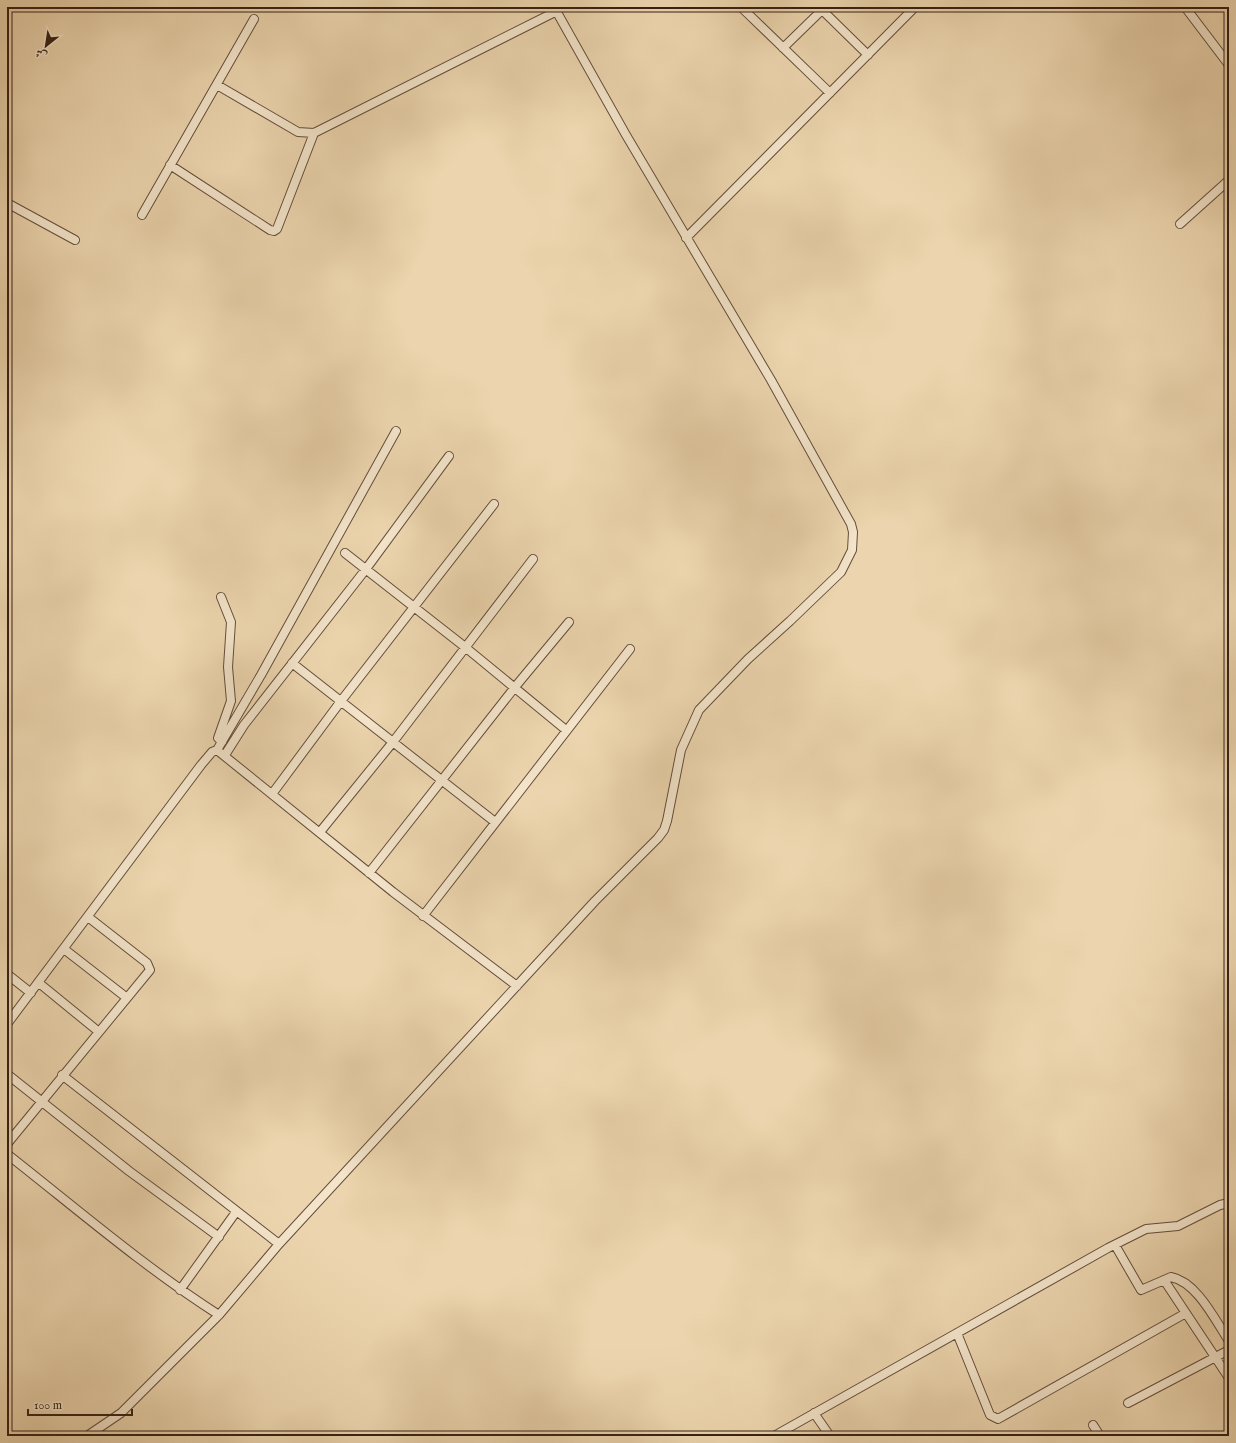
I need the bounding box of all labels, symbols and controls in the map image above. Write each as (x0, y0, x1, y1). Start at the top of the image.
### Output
north arrow (26, 26, 66, 66)
text: ش (33, 45, 50, 63)
scale bar (28, 1391, 132, 1417)
text: 100 m (34, 1398, 62, 1413)

